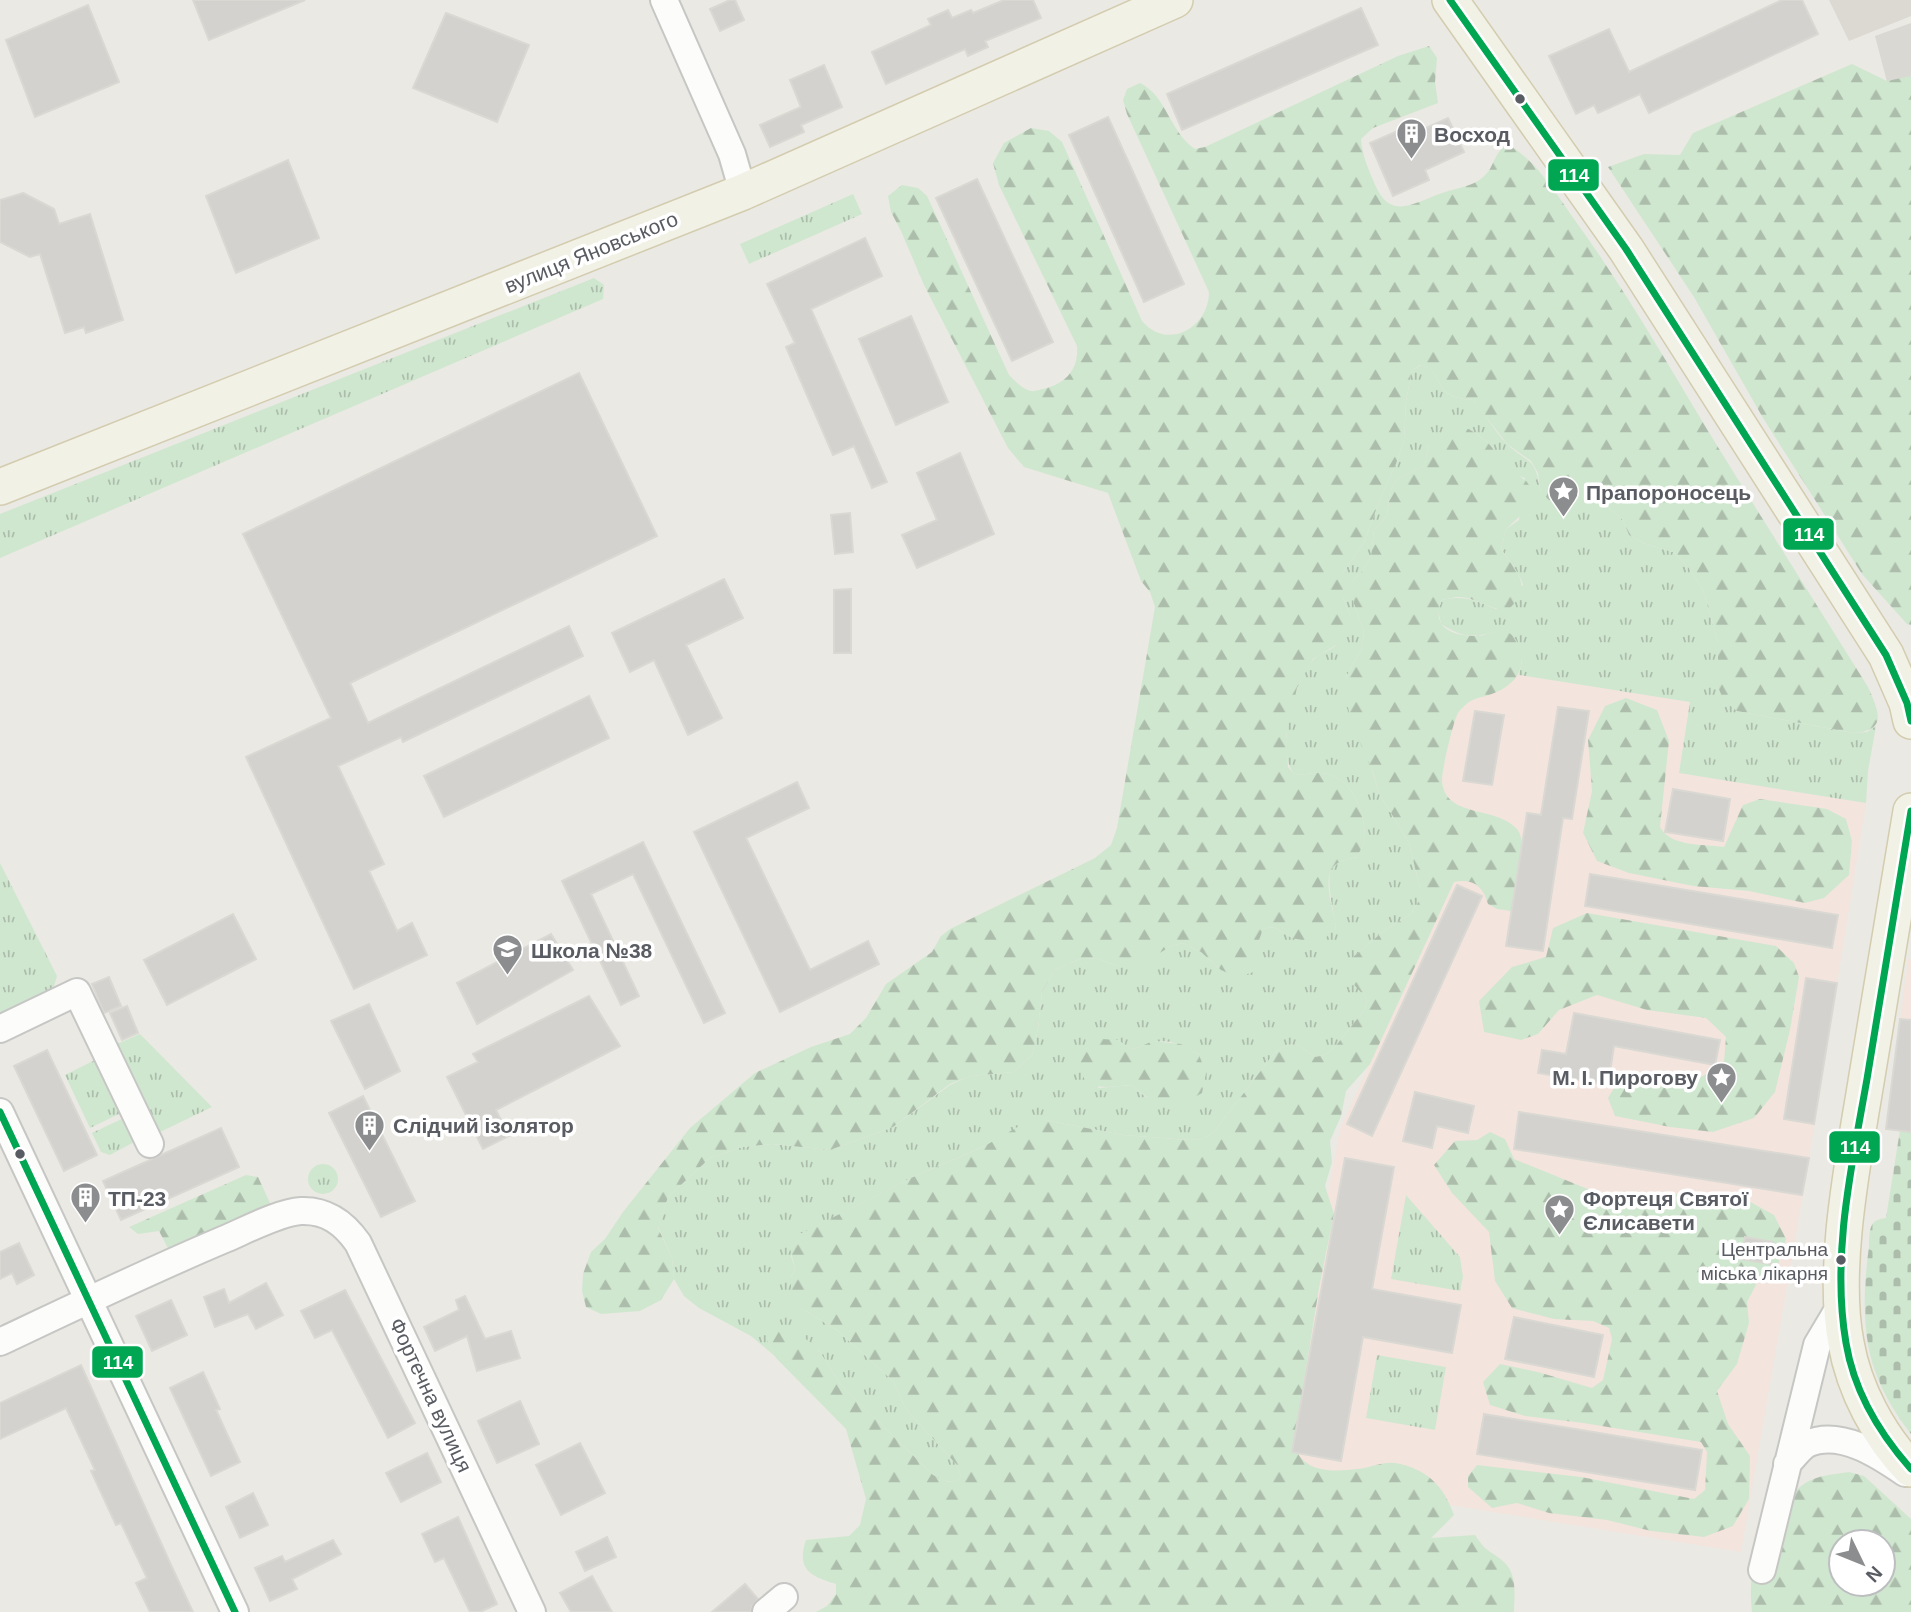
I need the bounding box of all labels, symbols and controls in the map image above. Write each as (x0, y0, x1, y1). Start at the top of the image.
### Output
unlabelled marker (1513, 92, 1527, 106)
building icon: Восход (1394, 117, 1428, 161)
place label: Восход (1434, 123, 1510, 146)
line badge: 114 (1547, 158, 1600, 192)
text: 114 (1559, 165, 1590, 186)
street label: вулиця Яновського (501, 207, 681, 297)
place icon: Прапороносець (1546, 475, 1580, 519)
place label: Прапороносець (1586, 481, 1751, 504)
line badge: 114 (1782, 517, 1835, 551)
text: 114 (1794, 524, 1825, 545)
school or university icon: Школа №38 (491, 933, 525, 977)
place label: Школа №38 (531, 939, 653, 962)
place icon: М. І. Пирогову (1704, 1060, 1738, 1104)
place label: М. І. Пирогову (1552, 1066, 1698, 1089)
building icon: Слідчий ізолятор (353, 1108, 387, 1152)
place label: Слідчий ізолятор (393, 1114, 574, 1137)
line badge: 114 (1828, 1130, 1881, 1164)
text: 114 (1840, 1137, 1871, 1158)
unlabelled marker (13, 1147, 27, 1161)
building icon: ТП-23 (68, 1181, 102, 1225)
place label: ТП-23 (108, 1187, 166, 1210)
place label: Фортеця Святої Єлисавети (1583, 1187, 1749, 1234)
place icon: Фортеця Святої Єлисавети (1543, 1193, 1577, 1237)
place label: Центральна міська лікарня (1701, 1239, 1828, 1284)
marker: Центральна міська лікарня (1834, 1253, 1848, 1267)
street label: Фортечна вулиця (385, 1314, 477, 1476)
line badge: 114 (91, 1345, 144, 1379)
text: 114 (103, 1352, 134, 1373)
north arrow (1827, 1528, 1897, 1598)
text: N (1862, 1562, 1886, 1586)

